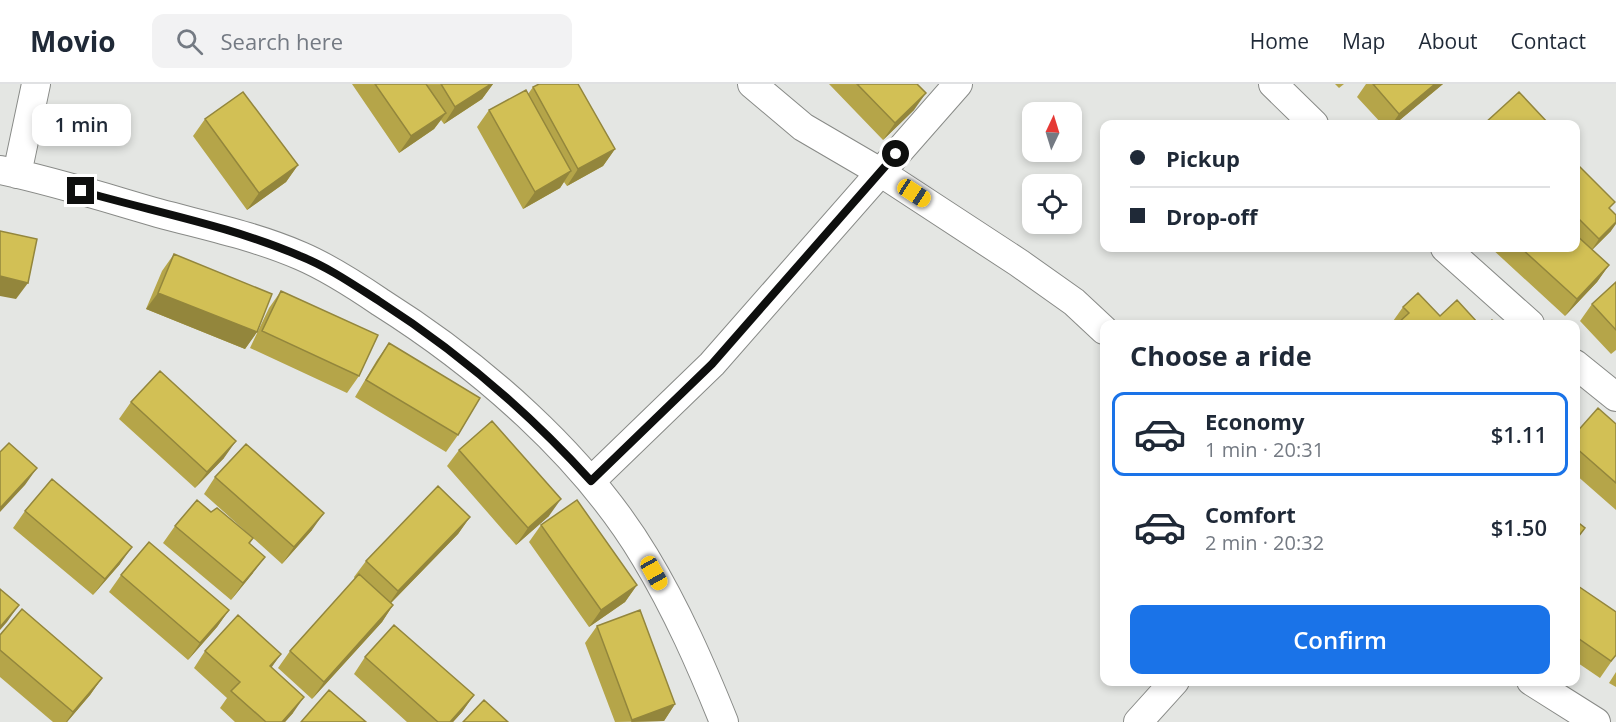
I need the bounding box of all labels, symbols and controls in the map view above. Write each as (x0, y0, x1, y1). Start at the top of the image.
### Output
search box (152, 14, 572, 68)
text: Movio (30, 22, 116, 60)
icon: search (173, 25, 206, 58)
text: Search here (221, 26, 343, 56)
text: Home (1250, 27, 1309, 55)
text: Map (1342, 27, 1385, 55)
text: About (1418, 27, 1478, 55)
text: Contact (1511, 27, 1586, 55)
north arrow (1022, 102, 1082, 162)
map controls (1022, 102, 1082, 234)
callout: 1 min (32, 104, 130, 146)
text: 1 min (55, 111, 109, 138)
route start (882, 140, 909, 167)
text: Pickup (1166, 143, 1240, 173)
button: locate (1022, 174, 1082, 234)
car (894, 176, 934, 210)
route end (67, 177, 94, 204)
text: Drop-off (1166, 201, 1258, 231)
text: Choose a ride (1130, 337, 1312, 374)
text: Economy (1205, 406, 1304, 436)
icon: car (1133, 407, 1187, 461)
text: $1.11 (1491, 419, 1547, 449)
text: 1 min · 20:31 (1205, 436, 1324, 463)
text: Comfort (1205, 499, 1296, 529)
icon: car (1133, 500, 1187, 554)
text: $1.50 (1491, 512, 1547, 542)
text: 2 min · 20:32 (1205, 529, 1324, 556)
car (637, 553, 671, 593)
button: Confirm (1130, 605, 1550, 674)

